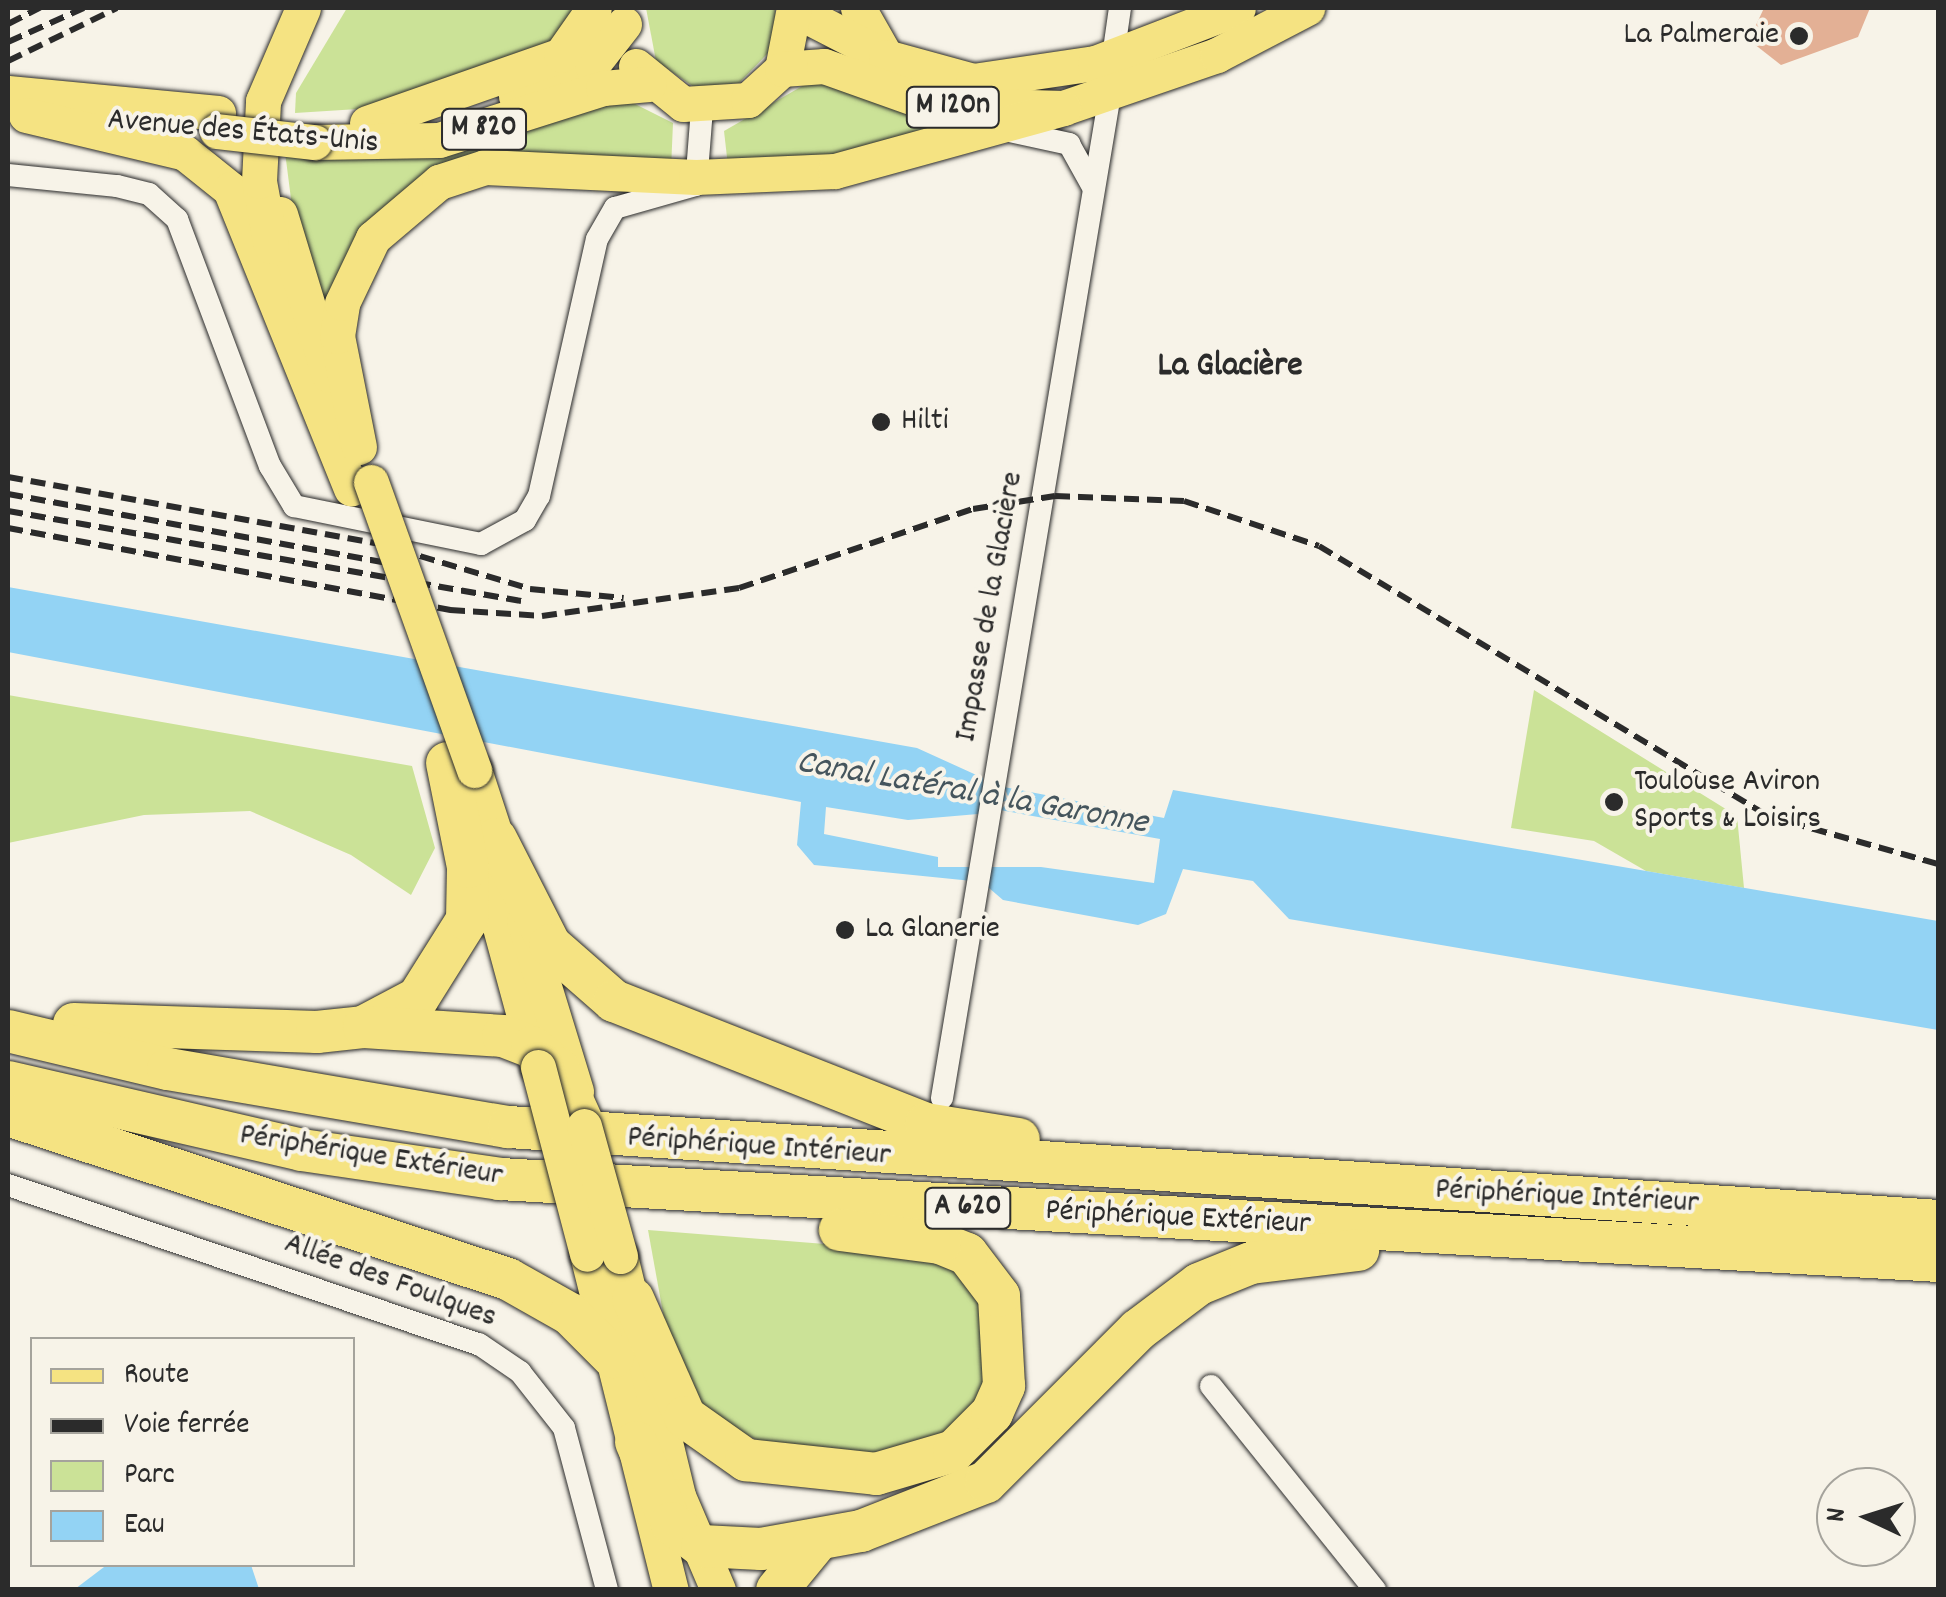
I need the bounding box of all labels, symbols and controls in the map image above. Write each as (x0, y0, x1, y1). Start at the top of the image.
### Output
place label: La Palmeraie (1624, 17, 1779, 55)
marker: La Palmeraie (1788, 25, 1810, 47)
road number: M 120n (906, 82, 1000, 132)
street label: Avenue des États-Unis (106, 102, 380, 164)
road number: M 820 (439, 104, 529, 154)
district label: La Glacière (1157, 346, 1303, 388)
place label: Hilti (901, 403, 949, 441)
marker: Hilti (870, 411, 892, 433)
street label: Impasse de la Glacière (948, 469, 1034, 745)
water label: Canal Latéral à la Garonne (793, 742, 1151, 846)
place label: Toulouse Aviron Sports & Loisirs (1634, 765, 1821, 840)
marker: Toulouse Aviron Sports & Loisirs (1603, 791, 1625, 813)
place label: La Glanerie (865, 911, 1000, 949)
marker: La Glanerie (834, 919, 856, 941)
street label: Périphérique Extérieur (237, 1117, 505, 1197)
street label: Périphérique Intérieur (626, 1120, 892, 1176)
street label: Périphérique Intérieur (1434, 1172, 1700, 1224)
road number: A 620 (923, 1183, 1013, 1233)
street label: Périphérique Extérieur (1044, 1193, 1312, 1245)
street label: Allée des Foulques (279, 1226, 501, 1338)
legend (30, 1337, 355, 1567)
text: Route (124, 1355, 189, 1398)
text: Voie ferrée (124, 1405, 250, 1448)
text: Parc (124, 1455, 175, 1498)
north arrow (1816, 1467, 1916, 1567)
text: Eau (124, 1505, 165, 1548)
text: N (1818, 1507, 1859, 1523)

